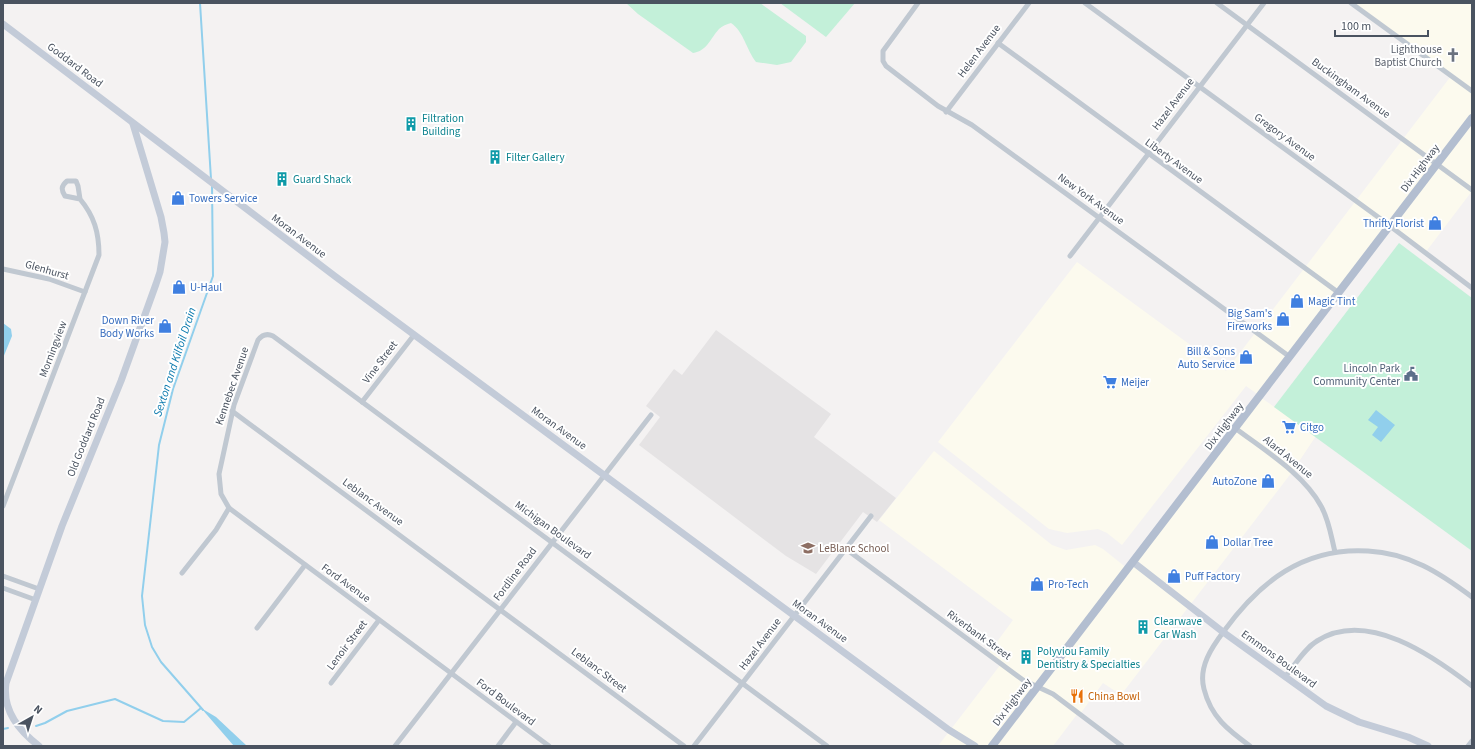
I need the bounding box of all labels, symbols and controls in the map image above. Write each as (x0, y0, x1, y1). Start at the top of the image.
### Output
scale bar (1335, 12, 1428, 38)
text: 100 m (1341, 18, 1371, 35)
street label: Helen Avenue (954, 21, 1004, 81)
street label: Goddard Road (44, 39, 106, 91)
place label: Lighthouse Baptist Church (1374, 42, 1443, 70)
church icon: Lighthouse Baptist Church (1445, 47, 1461, 63)
street label: Buckingham Avenue (1309, 54, 1394, 122)
street label: Hazel Avenue (1148, 74, 1198, 133)
street label: Gregory Avenue (1251, 110, 1319, 165)
place label: Filtration Building (422, 111, 464, 139)
building icon: Filtration Building (403, 116, 419, 132)
street label: Liberty Avenue (1142, 135, 1206, 187)
street label: Dix Highway (1397, 141, 1443, 195)
building icon: Filter Gallery (487, 149, 503, 165)
place label: Filter Gallery (506, 150, 565, 165)
street label: New York Avenue (1055, 170, 1128, 229)
building icon: Guard Shack (274, 171, 290, 187)
place label: Guard Shack (293, 172, 352, 187)
shop icon: Towers Service (170, 190, 186, 206)
place label: Towers Service (189, 191, 258, 206)
street label: Moran Avenue (268, 210, 330, 262)
shop icon: Thrifty Florist (1427, 215, 1443, 231)
place label: Thrifty Florist (1363, 216, 1424, 231)
street label: Glenhurst (23, 257, 71, 283)
shop icon: U-Haul (171, 279, 187, 295)
place label: U-Haul (190, 280, 222, 295)
shop icon: Magic Tint (1289, 293, 1305, 309)
place label: Magic Tint (1308, 294, 1356, 309)
water label: Sexton and Kilfoil Drain (149, 305, 201, 419)
place label: Big Sam's Fireworks (1227, 306, 1272, 334)
shop icon: Big Sam's Fireworks (1275, 311, 1291, 327)
place label: Down River Body Works (100, 313, 154, 341)
shop icon: Down River Body Works (157, 318, 173, 334)
street label: Morningview (35, 319, 71, 379)
street label: Vine Street (359, 337, 401, 386)
street label: Kennebec Avenue (212, 344, 253, 427)
place label: Bill & Sons Auto Service (1178, 344, 1236, 372)
shop icon: Bill & Sons Auto Service (1238, 349, 1254, 365)
place label: Lincoln Park Community Center (1313, 361, 1401, 389)
public building icon: Lincoln Park Community Center (1403, 366, 1419, 382)
supermarket icon: Meijer (1102, 374, 1118, 390)
place label: Meijer (1121, 375, 1149, 390)
street label: Old Goddard Road (63, 395, 109, 479)
street label: Dix Highway (1201, 399, 1247, 453)
street label: Moran Avenue (528, 403, 590, 454)
supermarket icon: Citgo (1281, 419, 1297, 435)
place label: Citgo (1300, 420, 1324, 435)
street label: Alard Avenue (1260, 432, 1317, 482)
shop icon: AutoZone (1260, 473, 1276, 489)
place label: AutoZone (1212, 474, 1258, 489)
street label: Leblanc Avenue (339, 475, 407, 530)
street label: Michigan Boulevard (512, 497, 594, 563)
shop icon: Dollar Tree (1204, 534, 1220, 550)
place label: Dollar Tree (1223, 535, 1273, 550)
school or university icon: LeBlanc School (800, 540, 816, 556)
place label: LeBlanc School (819, 541, 890, 556)
street label: Fordline Road (490, 544, 540, 604)
street label: Ford Avenue (318, 560, 374, 606)
shop icon: Puff Factory (1166, 568, 1182, 584)
place label: Puff Factory (1185, 569, 1240, 584)
shop icon: Pro-Tech (1029, 576, 1045, 592)
place label: Pro-Tech (1048, 577, 1089, 592)
street label: Moran Avenue (789, 596, 851, 647)
street label: Riverbank Street (944, 607, 1014, 664)
street label: Hazel Avenue (735, 614, 785, 673)
place label: Clearwave Car Wash (1154, 614, 1202, 642)
street label: Lenoir Street (323, 617, 371, 673)
building icon: Clearwave Car Wash (1135, 619, 1151, 635)
street label: Emmons Boulevard (1238, 627, 1320, 691)
street label: Leblanc Street (568, 644, 630, 696)
place label: Polyviou Family Dentistry & Specialties (1037, 644, 1140, 672)
building icon: Polyviou Family Dentistry & Specialties (1018, 649, 1034, 665)
street label: Ford Boulevard (473, 675, 539, 729)
street label: Dix Highway (989, 675, 1035, 729)
restaurant icon: China Bowl (1069, 688, 1085, 704)
place label: China Bowl (1088, 689, 1140, 704)
north arrow (12, 697, 52, 737)
text: N (30, 701, 46, 718)

